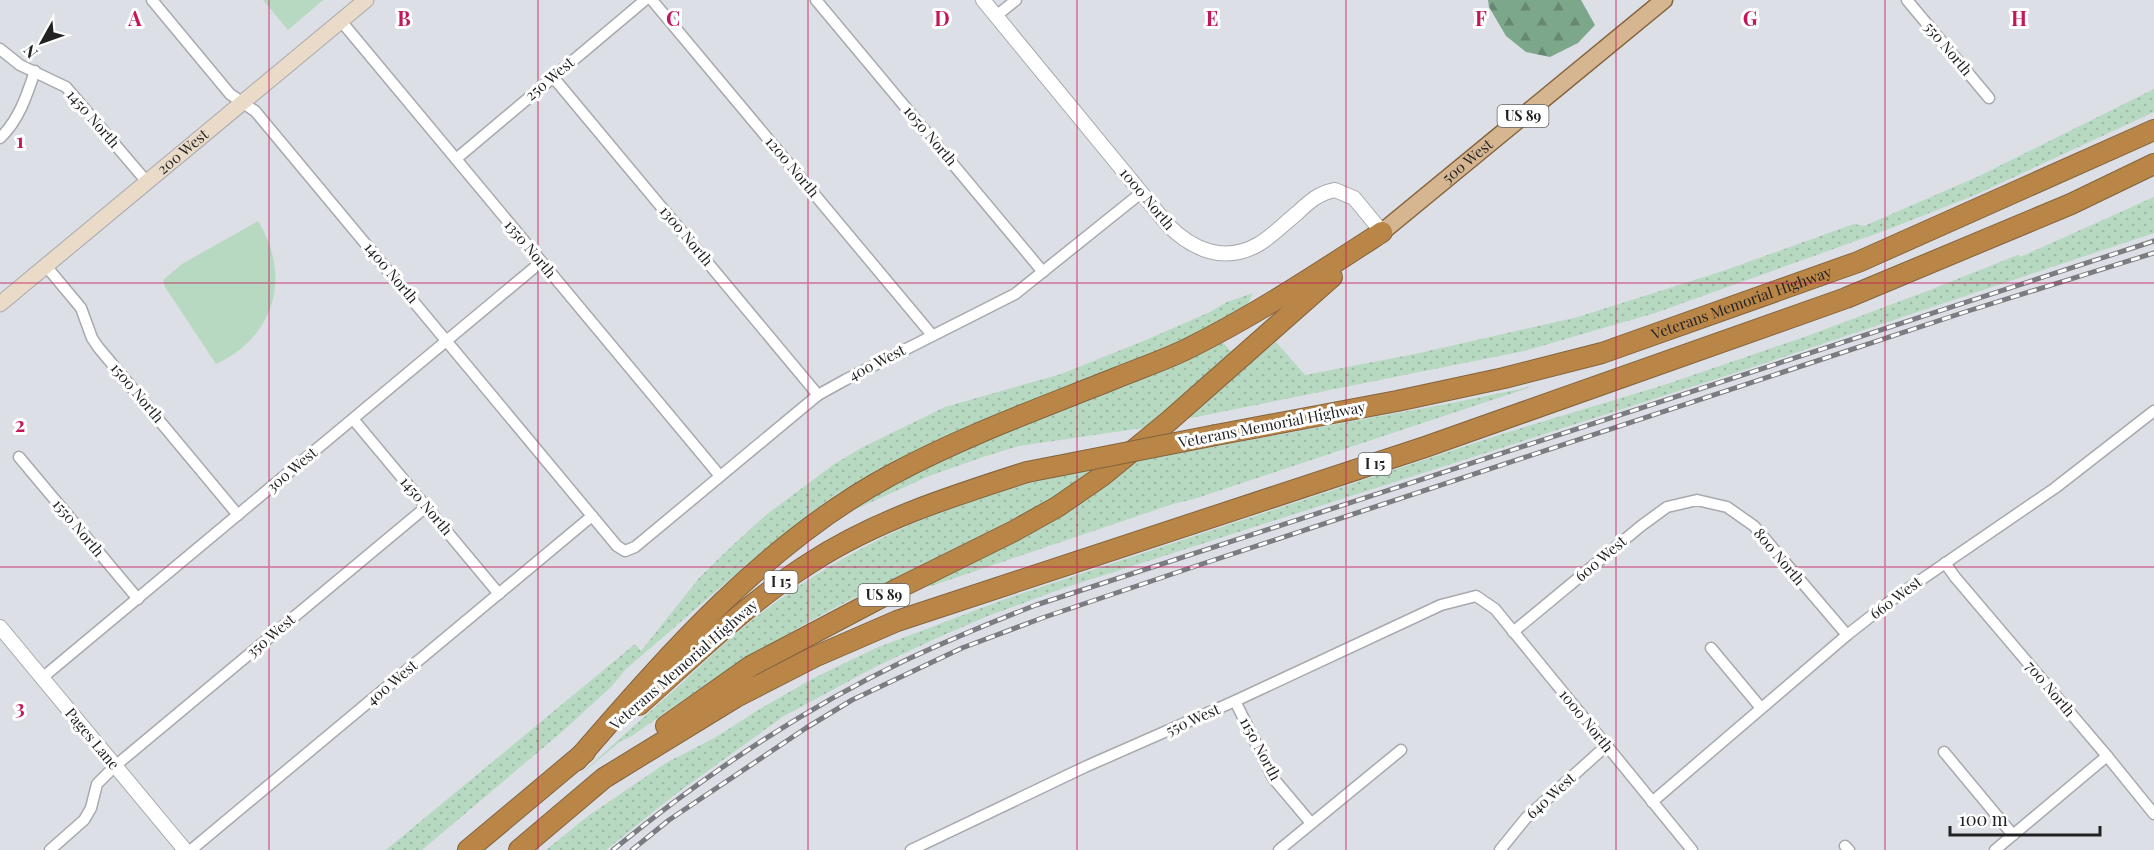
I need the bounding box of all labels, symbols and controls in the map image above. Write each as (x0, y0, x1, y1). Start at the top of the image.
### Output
text: A (127, 4, 142, 31)
text: B (397, 4, 411, 31)
text: C (666, 4, 680, 31)
text: D (934, 4, 950, 31)
text: E (1206, 4, 1218, 31)
text: F (1475, 4, 1487, 31)
text: G (1743, 4, 1758, 31)
text: H (2011, 4, 2027, 31)
north arrow (12, 12, 72, 72)
street label: 550 North (1920, 17, 1977, 80)
text: N (18, 40, 42, 63)
street label: 250 West (521, 52, 578, 104)
street label: 1450 North (63, 85, 125, 152)
street label: 1050 North (900, 101, 962, 170)
road number: US 89 (1498, 105, 1549, 127)
street label: 200 West (153, 124, 213, 178)
text: 1 (16, 126, 24, 153)
street label: 1200 North (761, 132, 824, 201)
street label: 500 West (1438, 134, 1497, 187)
street label: 1000 North (1116, 163, 1180, 234)
street label: 1300 North (656, 201, 718, 270)
street label: 1350 North (500, 215, 561, 282)
street label: 1400 North (360, 238, 423, 307)
street label: Veterans Memorial Highway (1648, 261, 1835, 344)
street label: 400 West (845, 339, 909, 385)
street label: 1500 North (107, 358, 169, 427)
street label: Veterans Memorial Highway (1176, 396, 1367, 452)
text: 2 (15, 410, 25, 437)
street label: 300 West (262, 442, 321, 496)
road number: I 15 (1358, 453, 1392, 475)
street label: 1450 North (396, 472, 457, 539)
street label: 1550 North (49, 494, 109, 561)
street label: 800 North (1750, 524, 1810, 589)
street label: 600 West (1571, 530, 1631, 586)
road number: I 15 (764, 571, 798, 593)
street label: 660 West (1865, 571, 1926, 623)
road number: US 89 (858, 584, 910, 606)
street label: Veterans Memorial Highway (604, 594, 762, 735)
street label: 350 West (242, 609, 299, 661)
street label: 400 West (362, 655, 422, 709)
street label: 700 North (2022, 656, 2080, 721)
street label: 1000 North (1555, 685, 1618, 756)
text: 3 (15, 693, 25, 720)
street label: 550 West (1163, 698, 1223, 740)
street label: Pages Lane (61, 703, 124, 773)
street label: 1150 North (1236, 713, 1286, 784)
street label: 640 West (1522, 767, 1580, 823)
scale bar (1950, 799, 2100, 837)
text: 100 m (1959, 807, 2008, 831)

